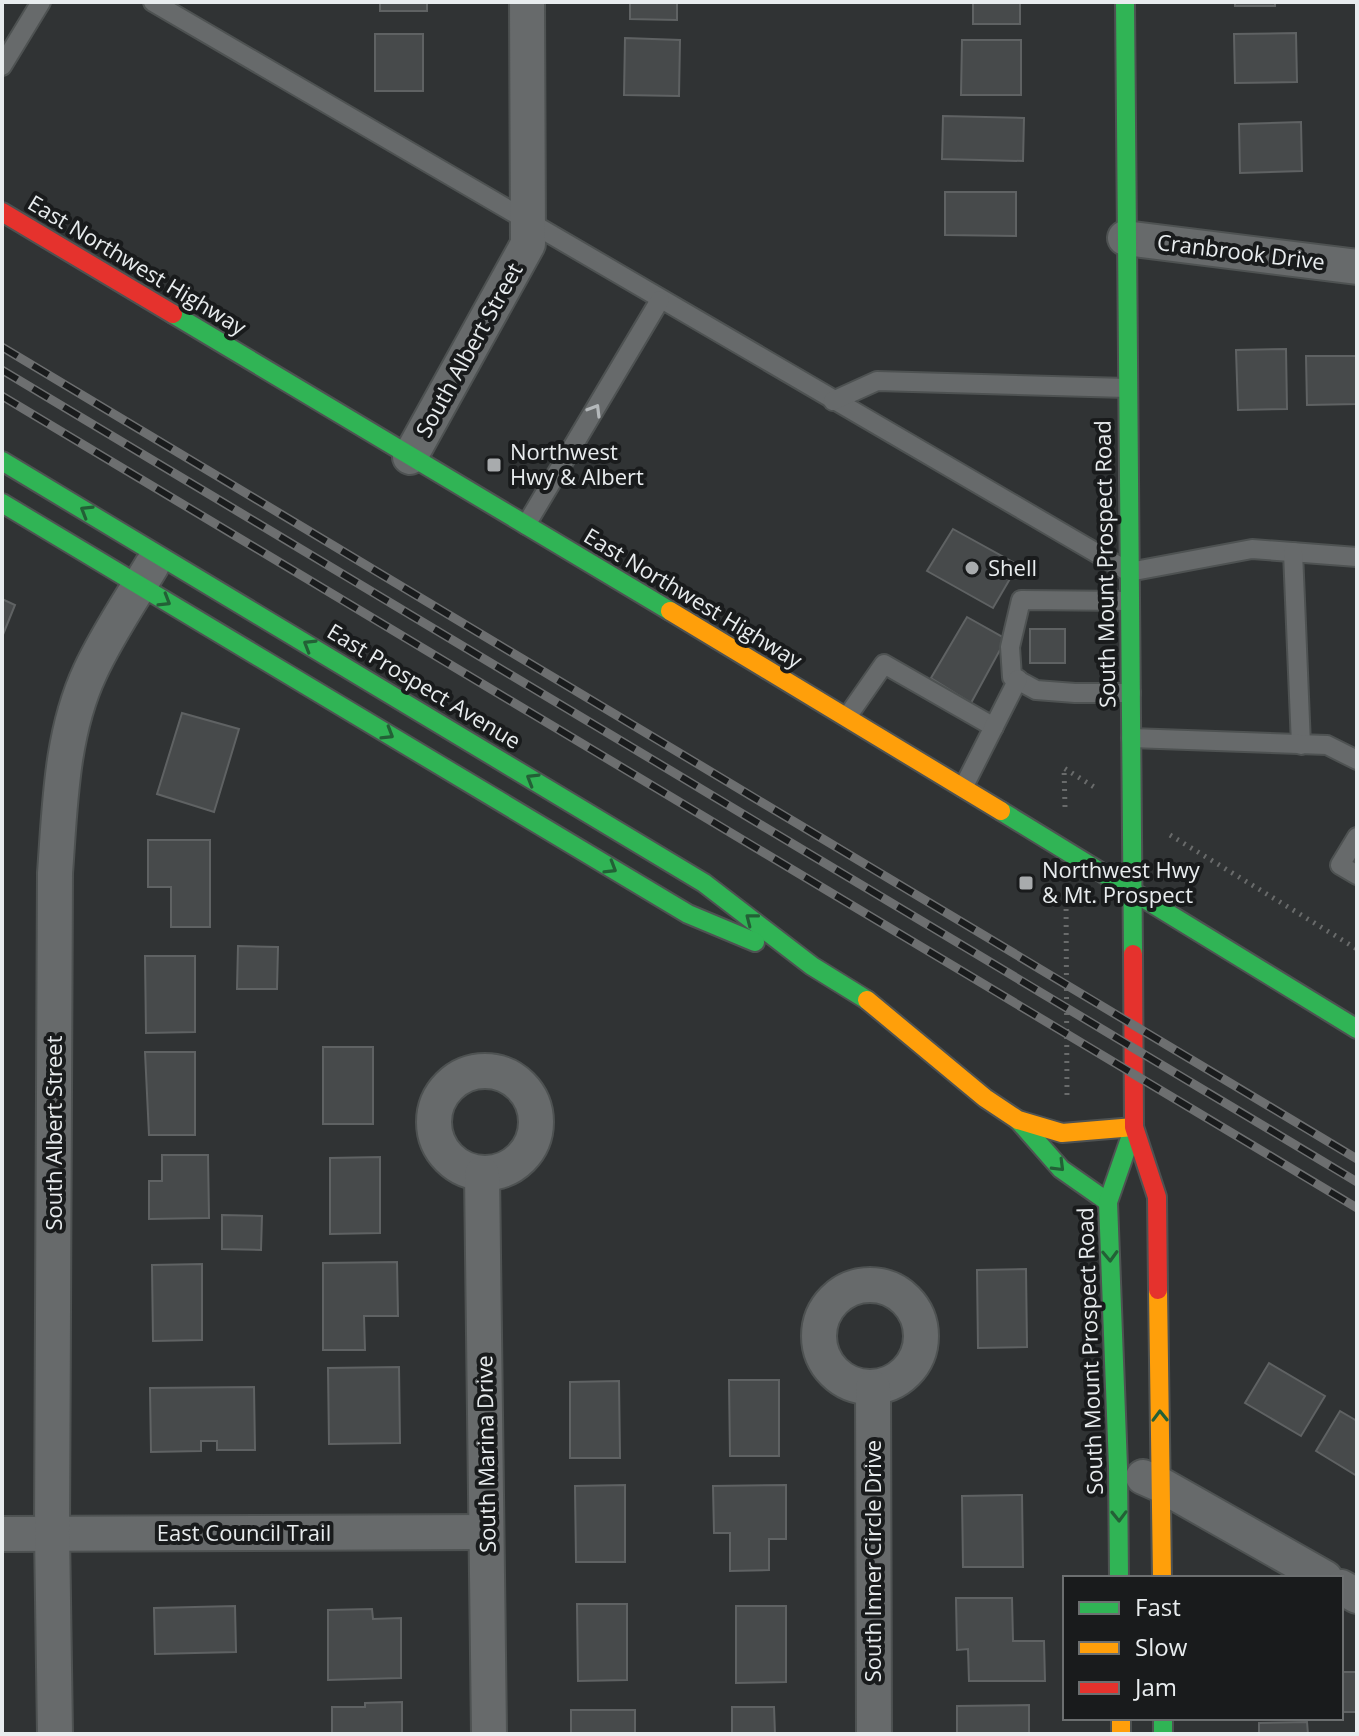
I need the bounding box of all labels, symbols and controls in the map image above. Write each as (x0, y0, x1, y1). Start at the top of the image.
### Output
street label: East Northwest Highway (23, 187, 253, 342)
street label: Cranbrook Drive (1156, 226, 1327, 276)
street label: South Albert Street (408, 257, 529, 442)
one-way arrow (585, 405, 600, 419)
street label: South Mount Prospect Road (1086, 420, 1122, 708)
place label: Northwest Hwy & Albert (510, 436, 644, 491)
marker: Northwest Hwy & Albert (485, 456, 503, 474)
one-way arrow (80, 505, 95, 521)
street label: East Northwest Highway (579, 520, 809, 675)
place label: Shell (988, 552, 1037, 582)
marker: Shell (963, 559, 981, 577)
one-way arrow (156, 591, 171, 606)
street label: East Prospect Avenue (322, 615, 527, 755)
one-way arrow (303, 639, 318, 655)
one-way arrow (379, 724, 394, 740)
one-way arrow (526, 773, 541, 789)
place label: Northwest Hwy & Mt. Prospect (1042, 854, 1201, 909)
one-way arrow (602, 858, 617, 873)
marker: Northwest Hwy & Mt. Prospect (1017, 874, 1035, 892)
one-way arrow (745, 914, 759, 928)
street label: South Albert Street (38, 1035, 68, 1231)
one-way arrow (1050, 1157, 1064, 1171)
street label: South Mount Prospect Road (1069, 1207, 1109, 1495)
one-way arrow (1101, 1250, 1118, 1263)
street label: South Marina Drive (468, 1355, 502, 1553)
one-way arrow (1151, 1409, 1169, 1422)
street label: South Inner Circle Drive (857, 1440, 887, 1682)
one-way arrow (1110, 1510, 1127, 1523)
street label: East Council Trail (157, 1517, 331, 1547)
legend (1063, 1576, 1343, 1720)
text: Fast (1135, 1590, 1181, 1623)
text: Slow (1135, 1630, 1188, 1663)
text: Jam (1133, 1670, 1177, 1703)

